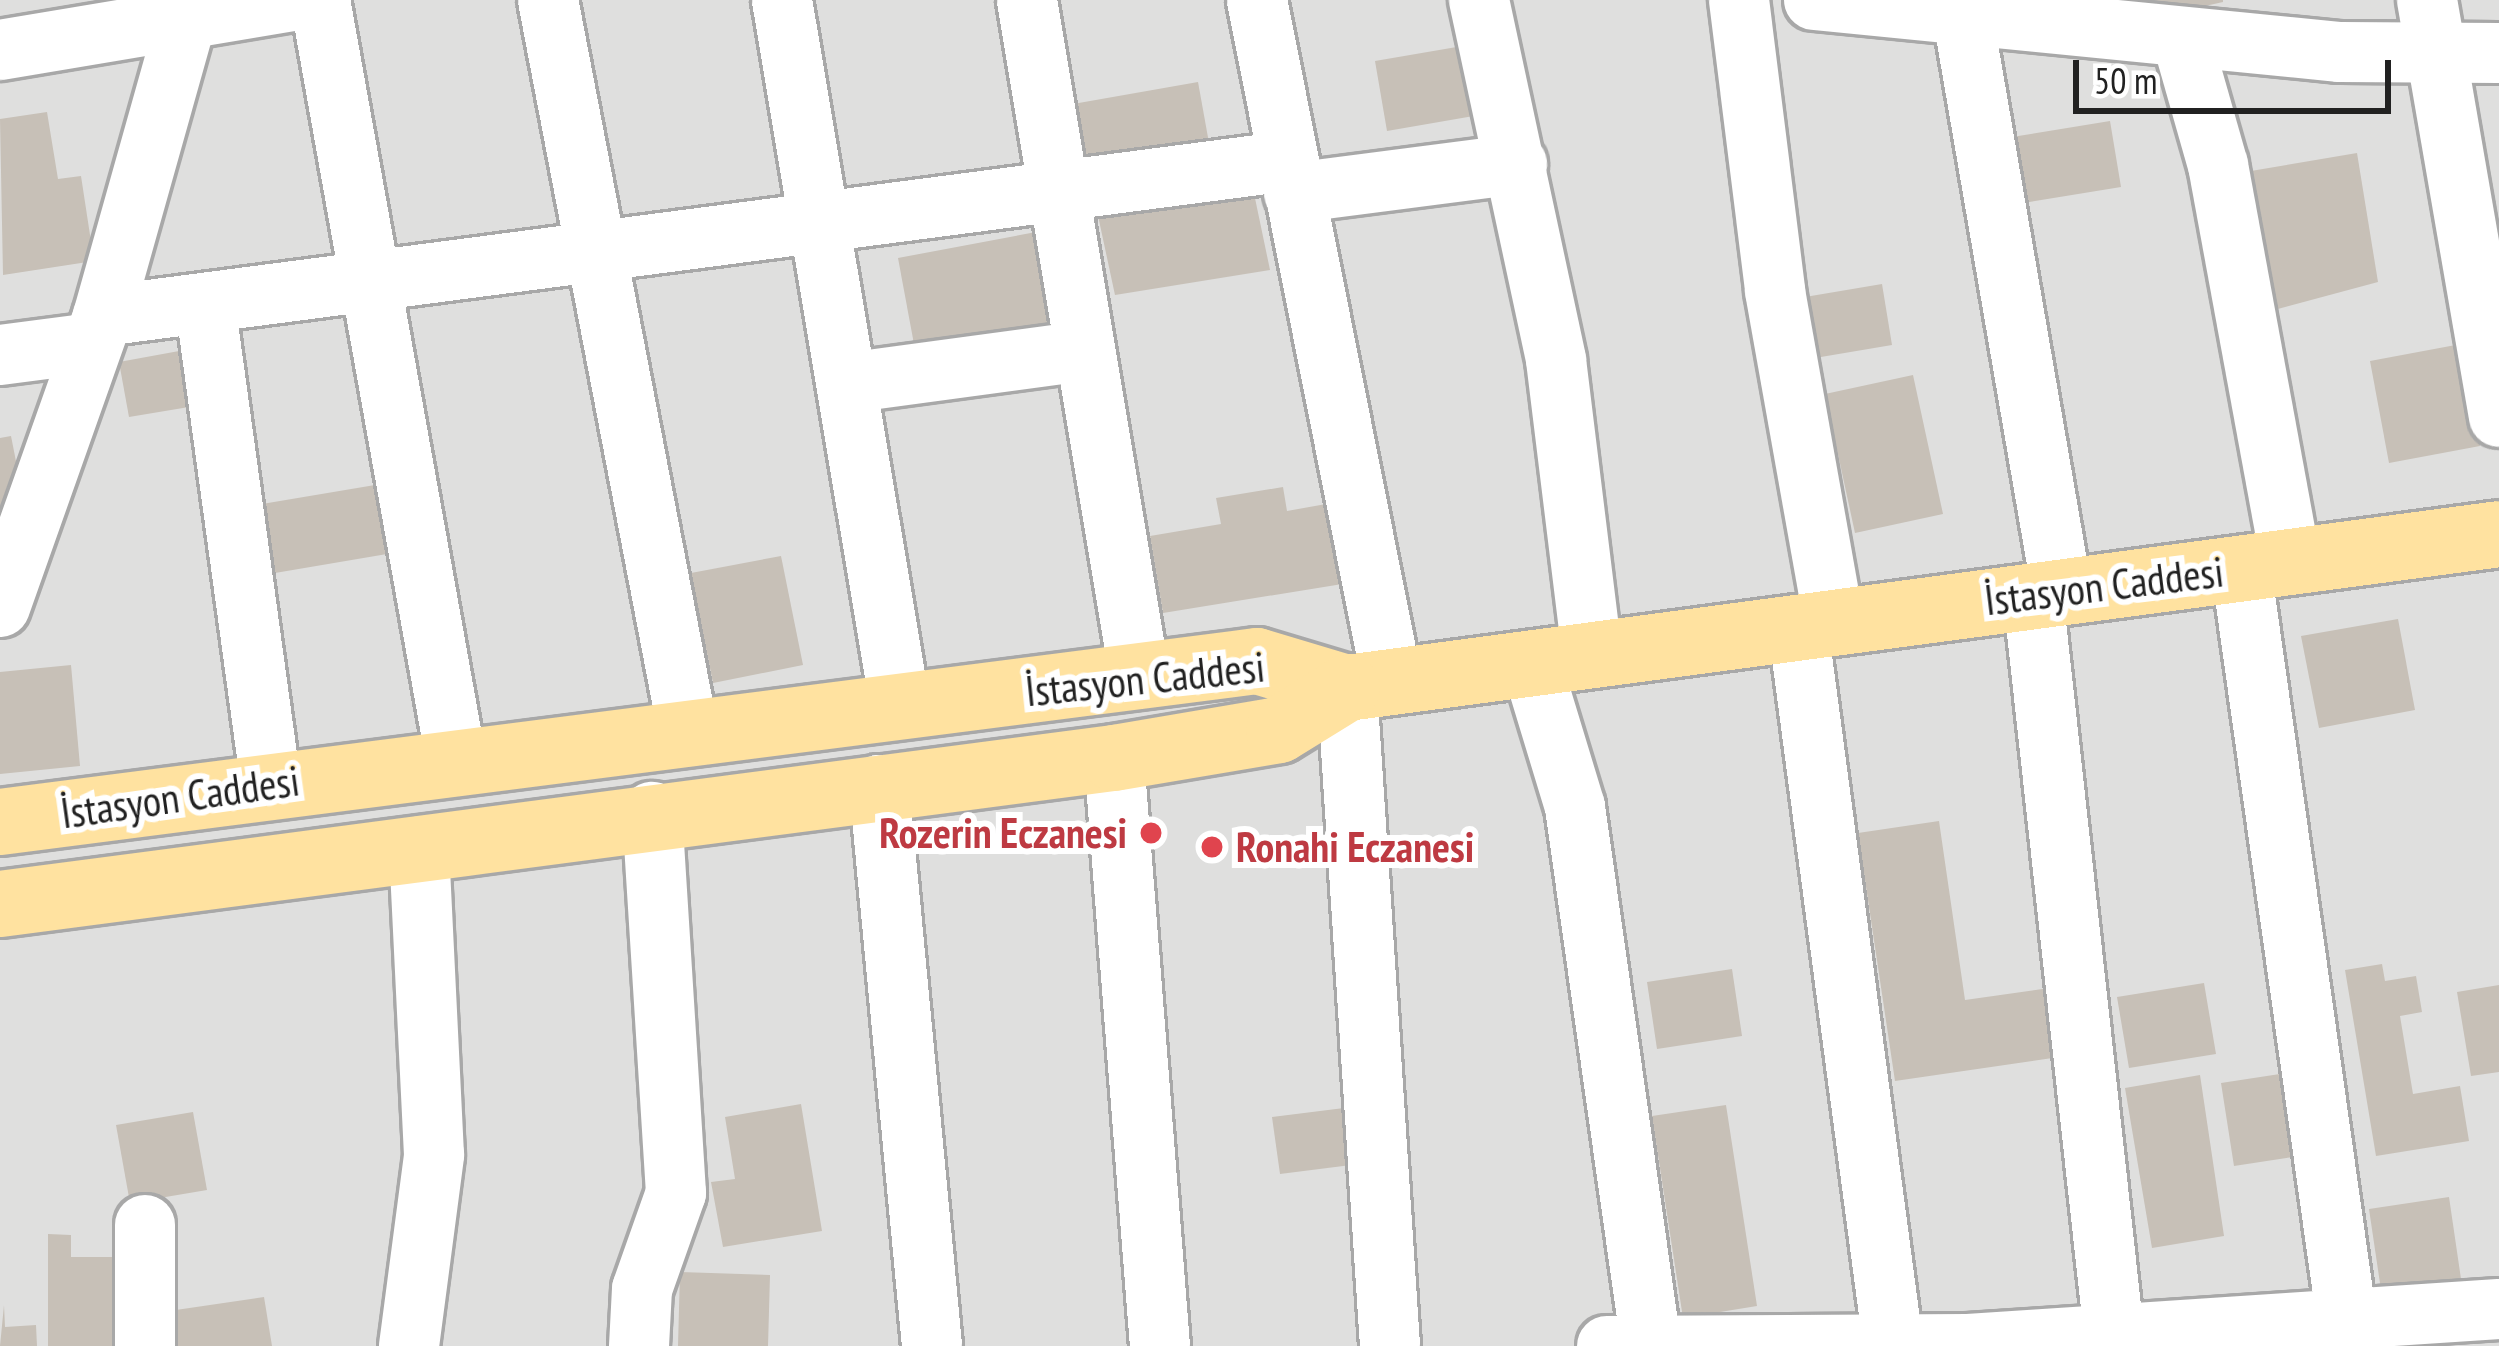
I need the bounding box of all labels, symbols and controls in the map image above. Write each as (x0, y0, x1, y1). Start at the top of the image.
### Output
scale bar (2079, 36, 2397, 110)
text: 50 m (2094, 57, 2157, 104)
street label: İstasyon Caddesi (1982, 546, 2226, 626)
street label: İstasyon Caddesi (1023, 641, 1267, 717)
street label: İstasyon Caddesi (58, 755, 302, 839)
place label: Rozerin Eczanesi (879, 808, 1127, 858)
marker: Rozerin Eczanesi (1138, 820, 1164, 846)
place label: Ronahi Eczanesi (1236, 822, 1474, 872)
marker: Ronahi Eczanesi (1199, 834, 1225, 860)

